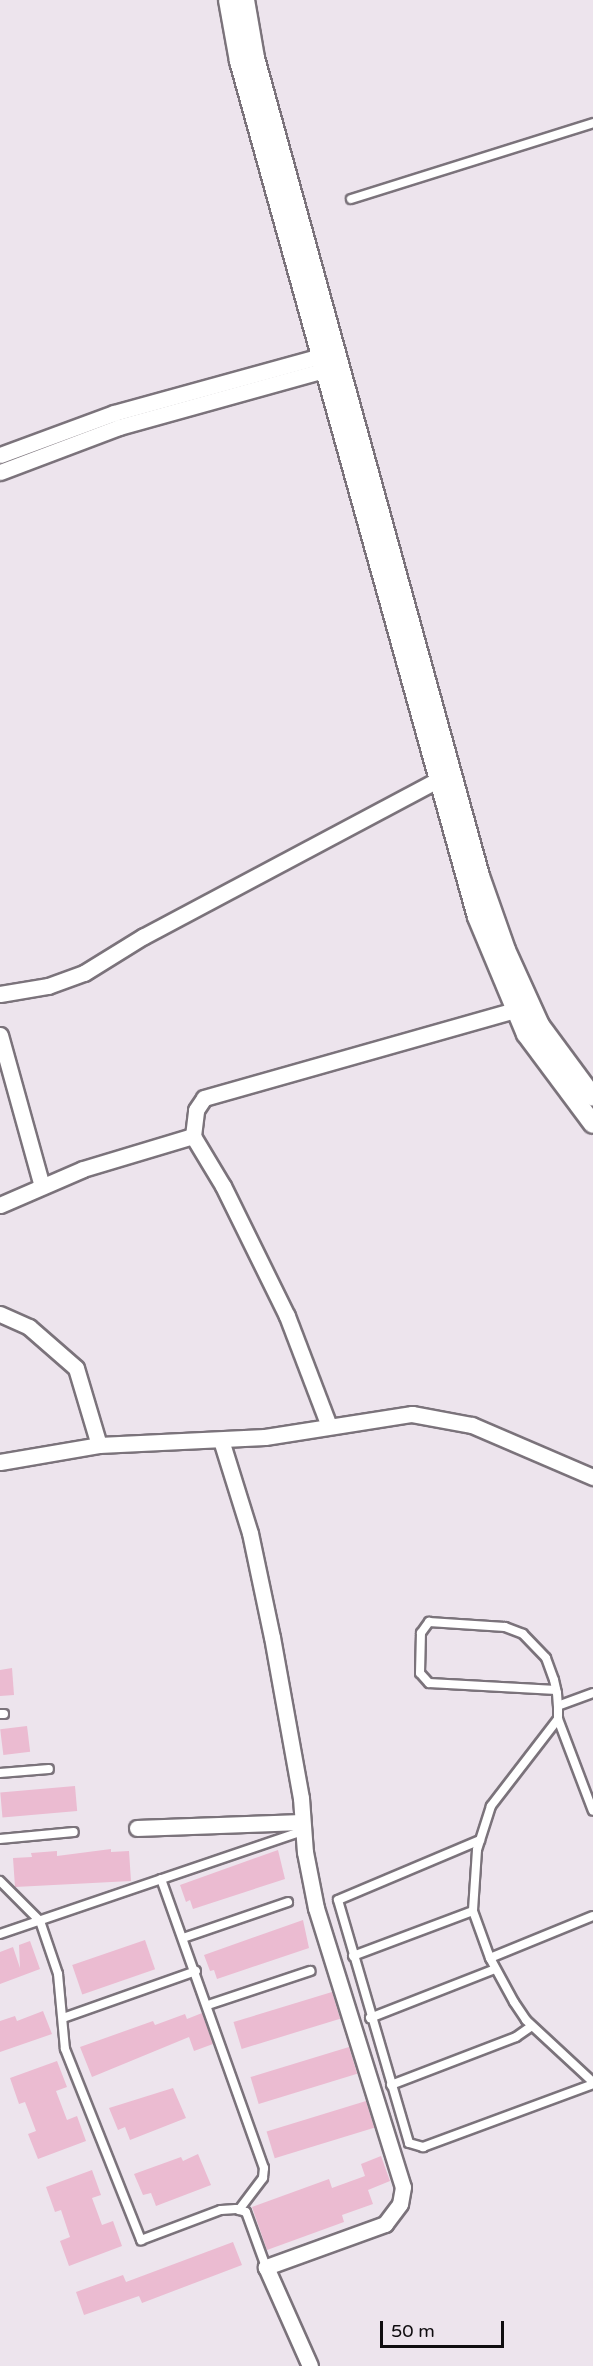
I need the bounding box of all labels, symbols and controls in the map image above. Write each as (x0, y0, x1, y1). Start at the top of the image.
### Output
scale bar (383, 2309, 508, 2347)
text: 50 m (391, 2320, 435, 2342)

